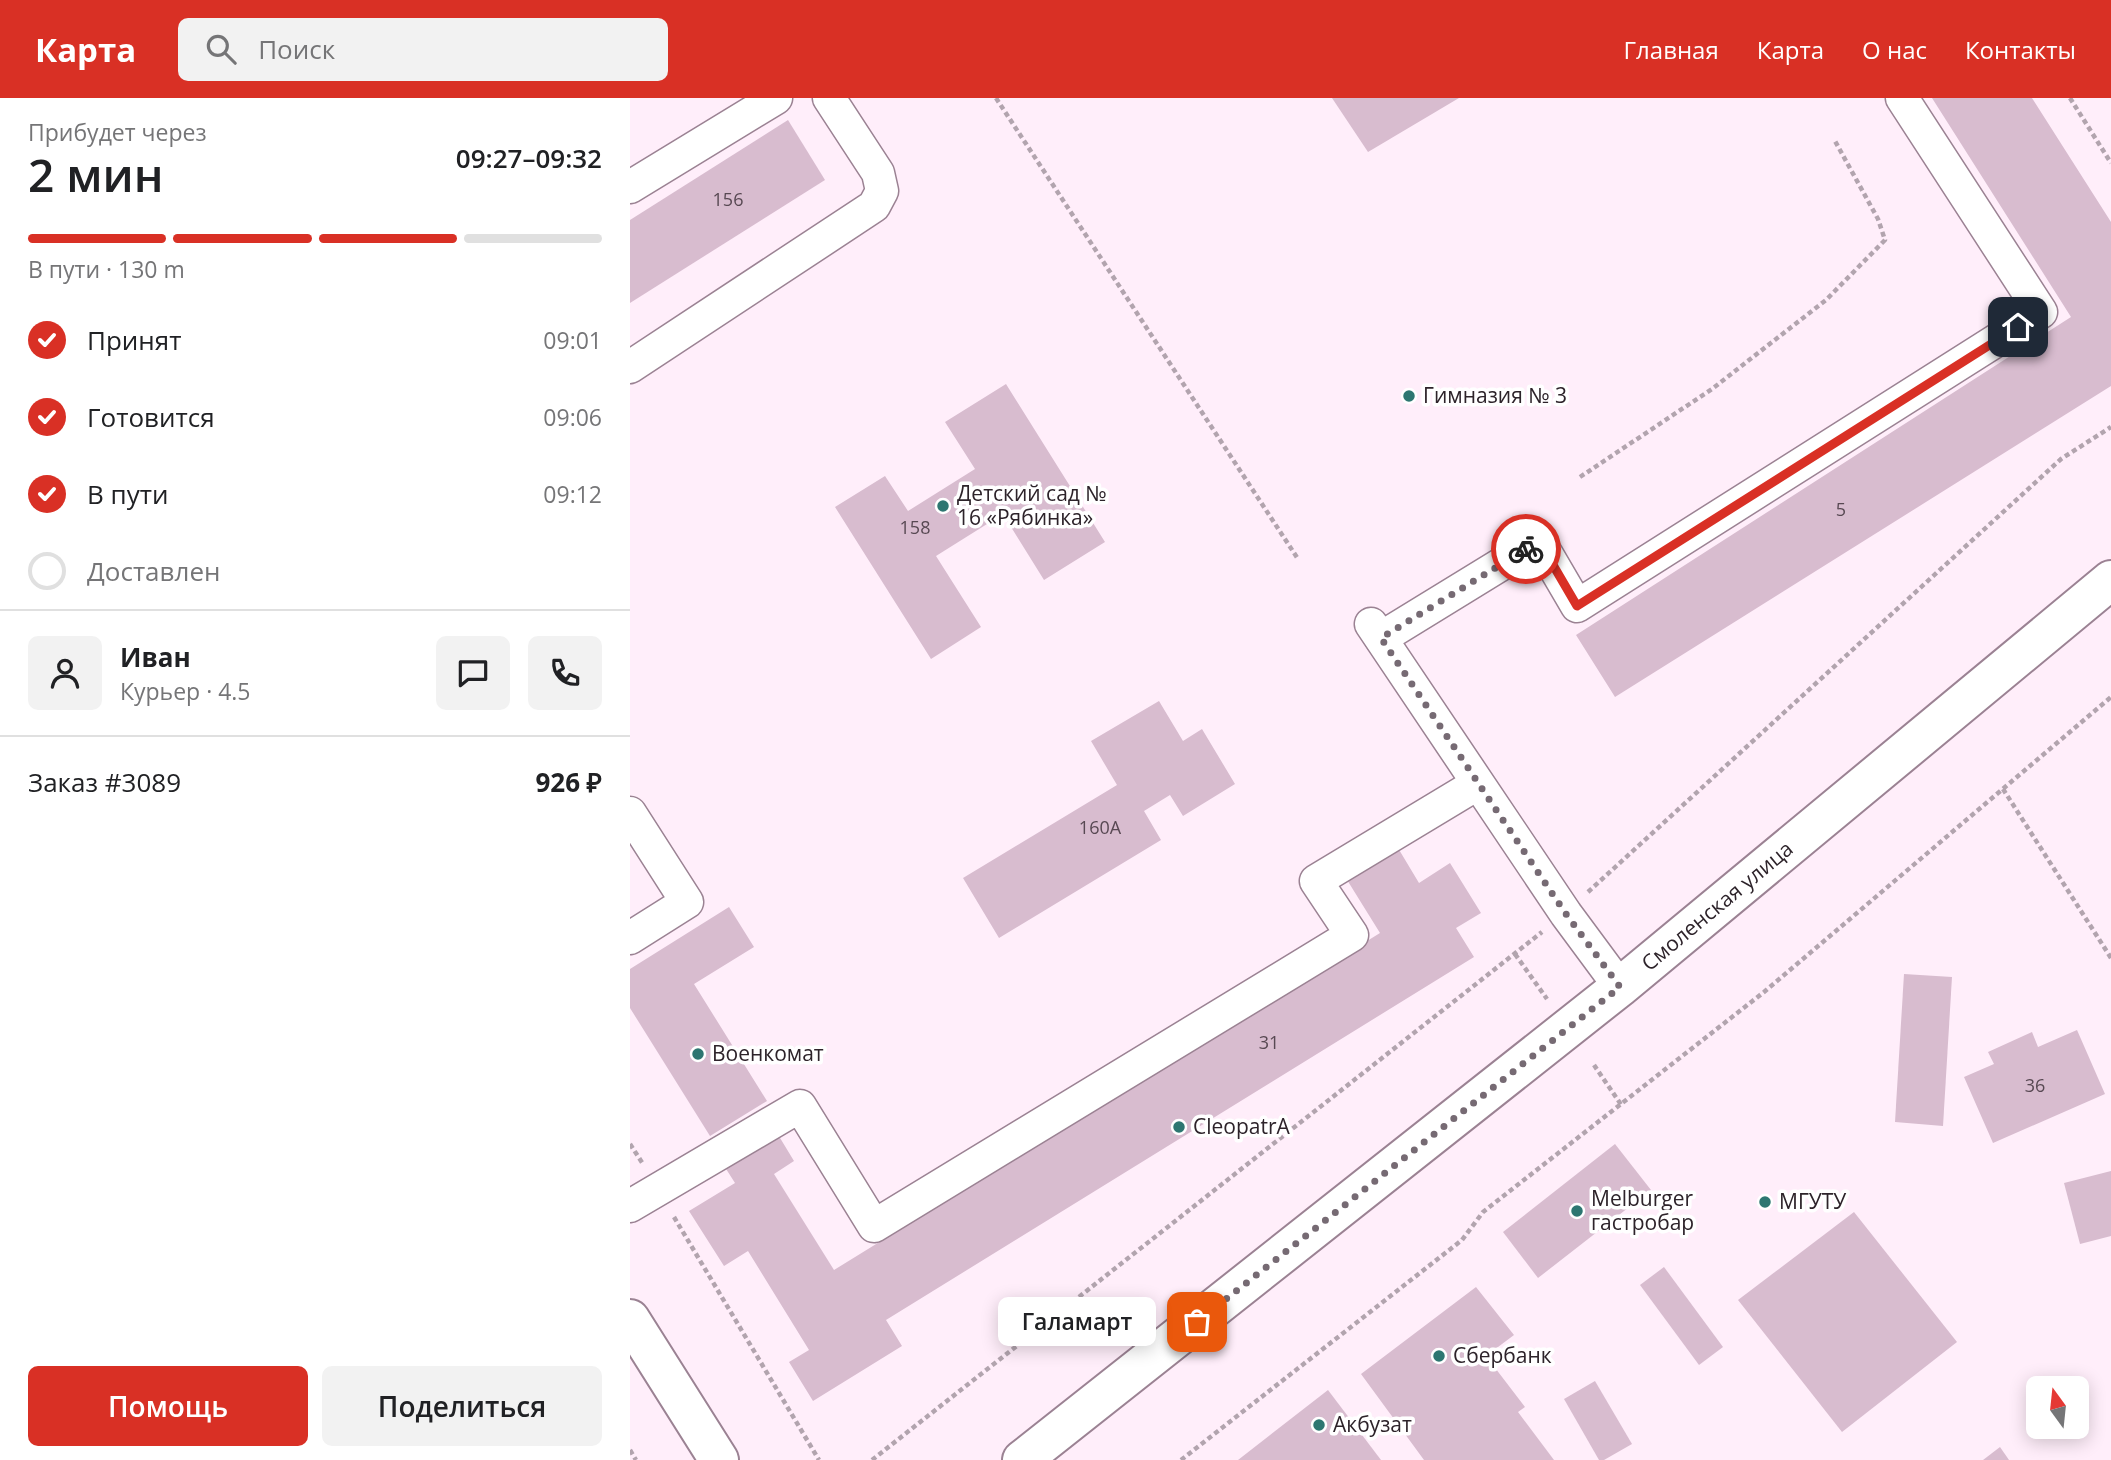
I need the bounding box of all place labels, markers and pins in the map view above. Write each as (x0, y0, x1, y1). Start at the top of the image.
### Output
pin (1988, 297, 2048, 357)
place label: Гимназия № 3 (1423, 381, 1567, 409)
marker: Гимназия № 3 (1401, 388, 1417, 404)
place label: Детский сад № 16 «Рябинка» (957, 479, 1107, 531)
marker: Детский сад № 16 «Рябинка» (935, 498, 951, 514)
place label: Военкомат (712, 1039, 824, 1067)
marker: Военкомат (690, 1046, 706, 1062)
place label: CleopatrA (1193, 1112, 1291, 1140)
marker: CleopatrA (1171, 1119, 1187, 1135)
place label: Melburger гастробар (1591, 1184, 1694, 1236)
place label: МГУТУ (1779, 1187, 1846, 1215)
marker: МГУТУ (1757, 1194, 1773, 1210)
marker: Melburger гастробар (1569, 1203, 1585, 1219)
pin (1167, 1292, 1227, 1352)
callout: Галамарт (998, 1298, 1155, 1346)
place label: Сбербанк (1453, 1341, 1552, 1369)
marker: Сбербанк (1431, 1348, 1447, 1364)
place label: Акбузат (1333, 1410, 1412, 1438)
marker: Акбузат (1311, 1417, 1327, 1433)

